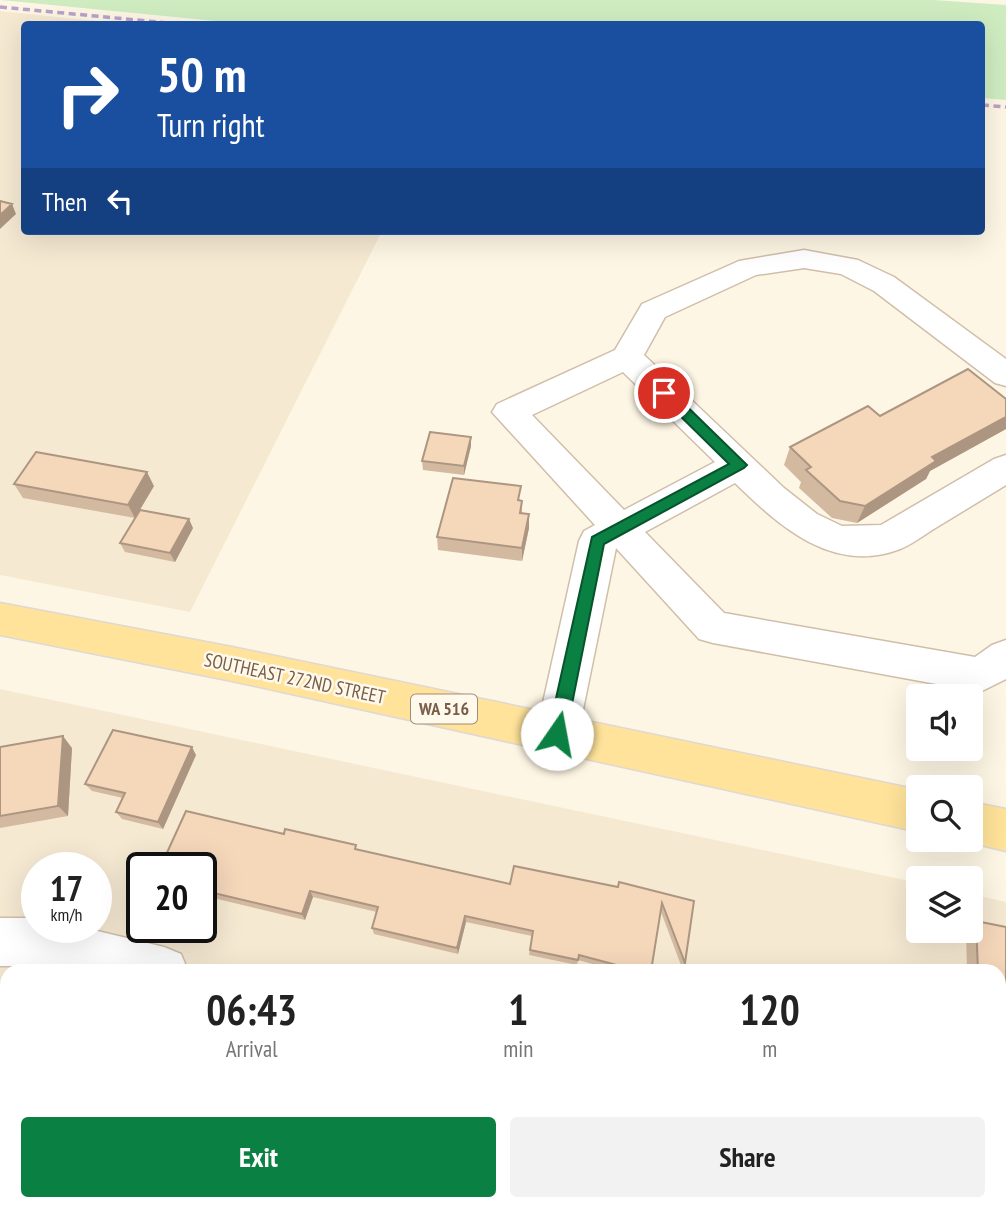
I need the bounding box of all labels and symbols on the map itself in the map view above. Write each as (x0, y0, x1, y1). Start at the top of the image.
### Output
pin (634, 363, 694, 423)
street label: SOUTHEAST 272ND STREET (202, 647, 388, 709)
road number: WA 516 (411, 694, 477, 724)
position arrow (520, 697, 594, 771)
speed limit sign: 20 (126, 852, 217, 943)

